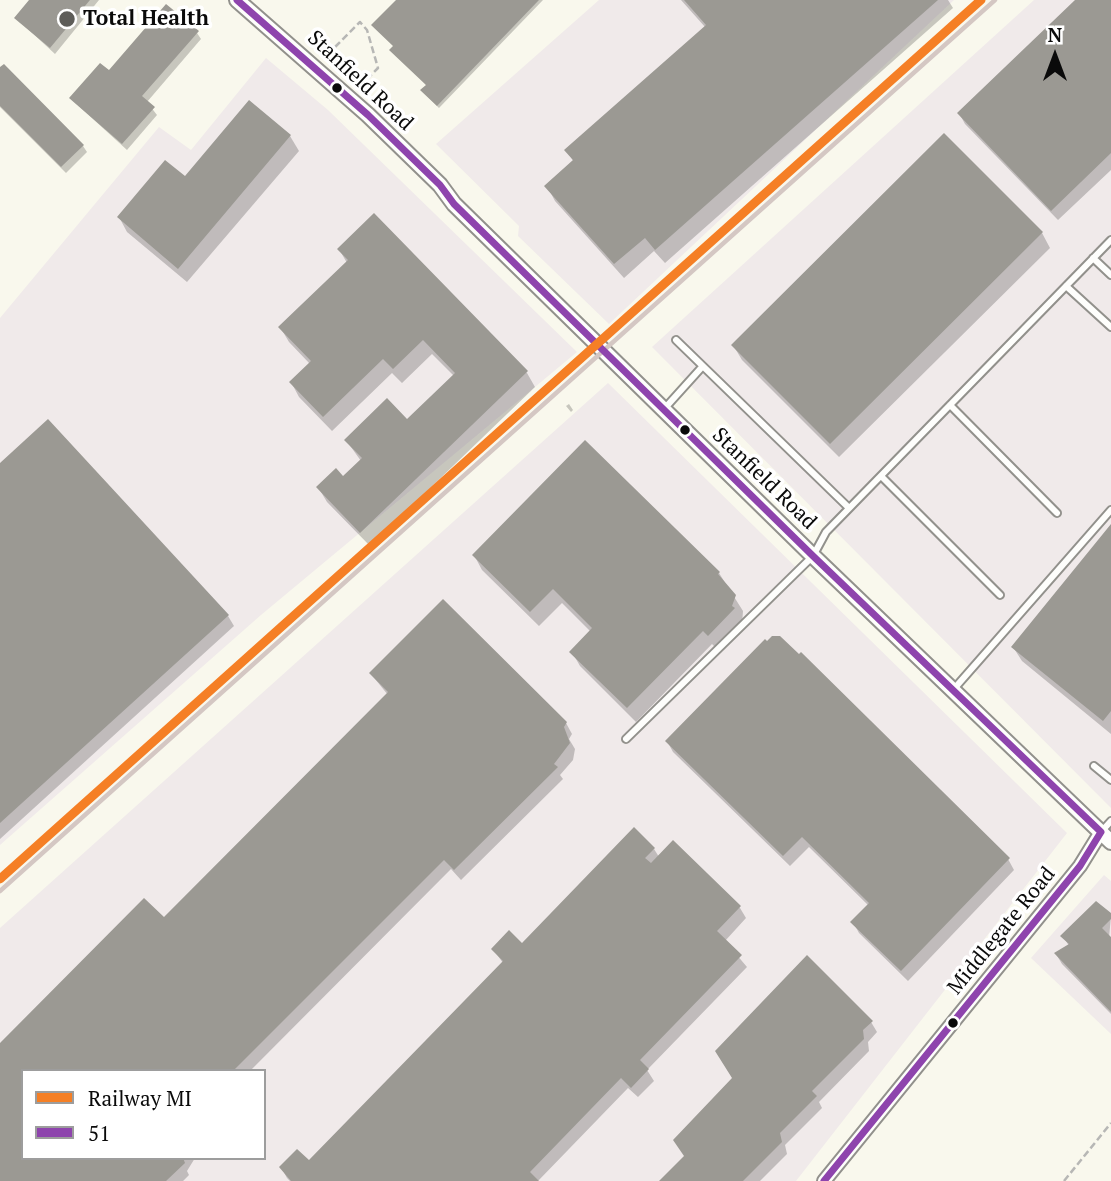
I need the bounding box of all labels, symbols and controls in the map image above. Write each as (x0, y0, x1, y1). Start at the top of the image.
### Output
place label: Total Health (83, 6, 209, 32)
marker: Total Health (57, 9, 77, 29)
north arrow (1020, 21, 1090, 91)
text: N (1048, 22, 1062, 47)
street label: Stanfield Road (302, 26, 418, 136)
unlabelled marker (330, 81, 344, 95)
unlabelled marker (678, 423, 692, 437)
street label: Stanfield Road (707, 423, 821, 535)
street label: Middlegate Road (943, 862, 1061, 1000)
unlabelled marker (946, 1016, 960, 1030)
legend (21, 1069, 266, 1160)
text: Railway MI (88, 1084, 192, 1112)
text: 51 (88, 1119, 110, 1147)

